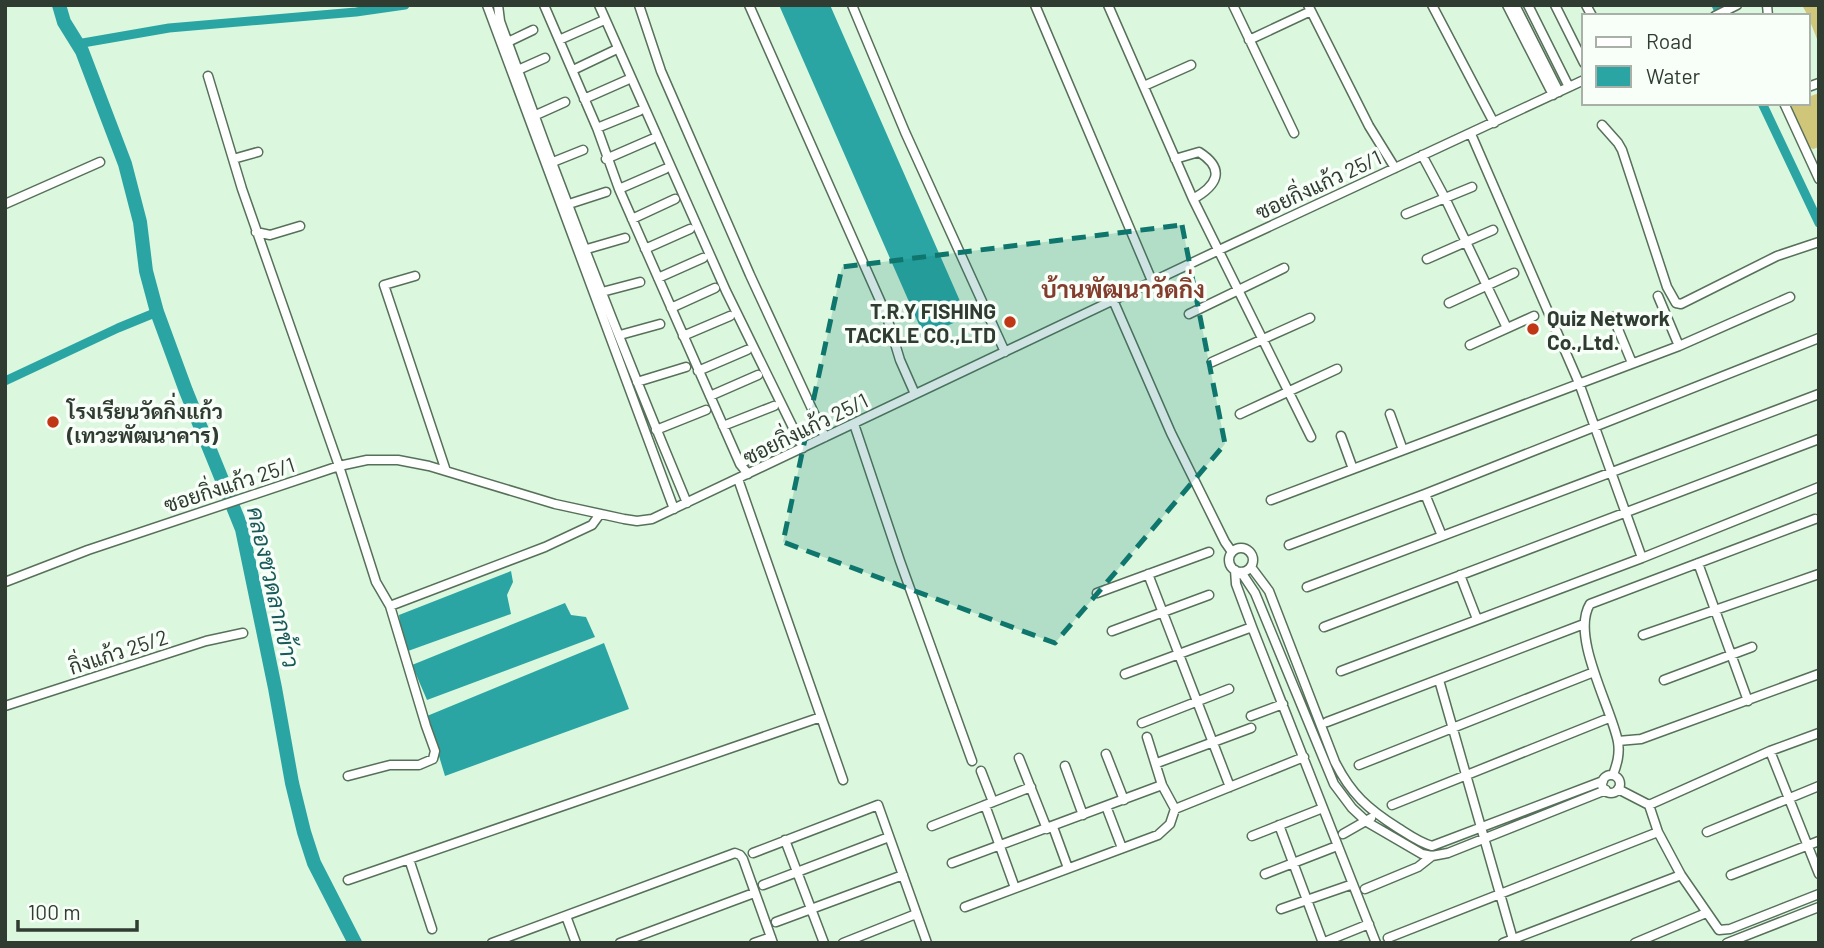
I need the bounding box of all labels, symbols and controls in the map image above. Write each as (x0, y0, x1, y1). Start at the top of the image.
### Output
legend (1582, 14, 1810, 105)
text: Road (1646, 28, 1692, 53)
text: Water (1646, 63, 1701, 88)
street label: ซอยกิ่งแก้ว 25/1 (1249, 139, 1385, 224)
district label: บ้านพัฒนาวัดกิ่ง (1041, 269, 1205, 303)
place label: T.R.Y FISHING TACKLE CO.,LTD (845, 298, 996, 347)
place label: Quiz Network Co.,Ltd. (1547, 305, 1670, 354)
marker: T.R.Y FISHING TACKLE CO.,LTD (1002, 314, 1018, 330)
marker: Quiz Network Co.,Ltd. (1525, 321, 1541, 337)
street label: ซอยกิ่งแก้ว 25/1 (736, 382, 872, 469)
place label: โรงเรียนวัดกิ่งแก้ว (เทวะพัฒนาคาร) (65, 392, 223, 447)
marker: โรงเรียนวัดกิ่งแก้ว (เทวะพัฒนาคาร) (45, 414, 61, 430)
street label: ซอยกิ่งแก้ว 25/1 (159, 446, 297, 517)
water label: คลองชวดลากข้าว (242, 504, 306, 670)
street label: กิ่งแก้ว 25/2 (64, 618, 171, 679)
scale bar (18, 888, 136, 932)
text: 100 m (28, 899, 81, 924)

